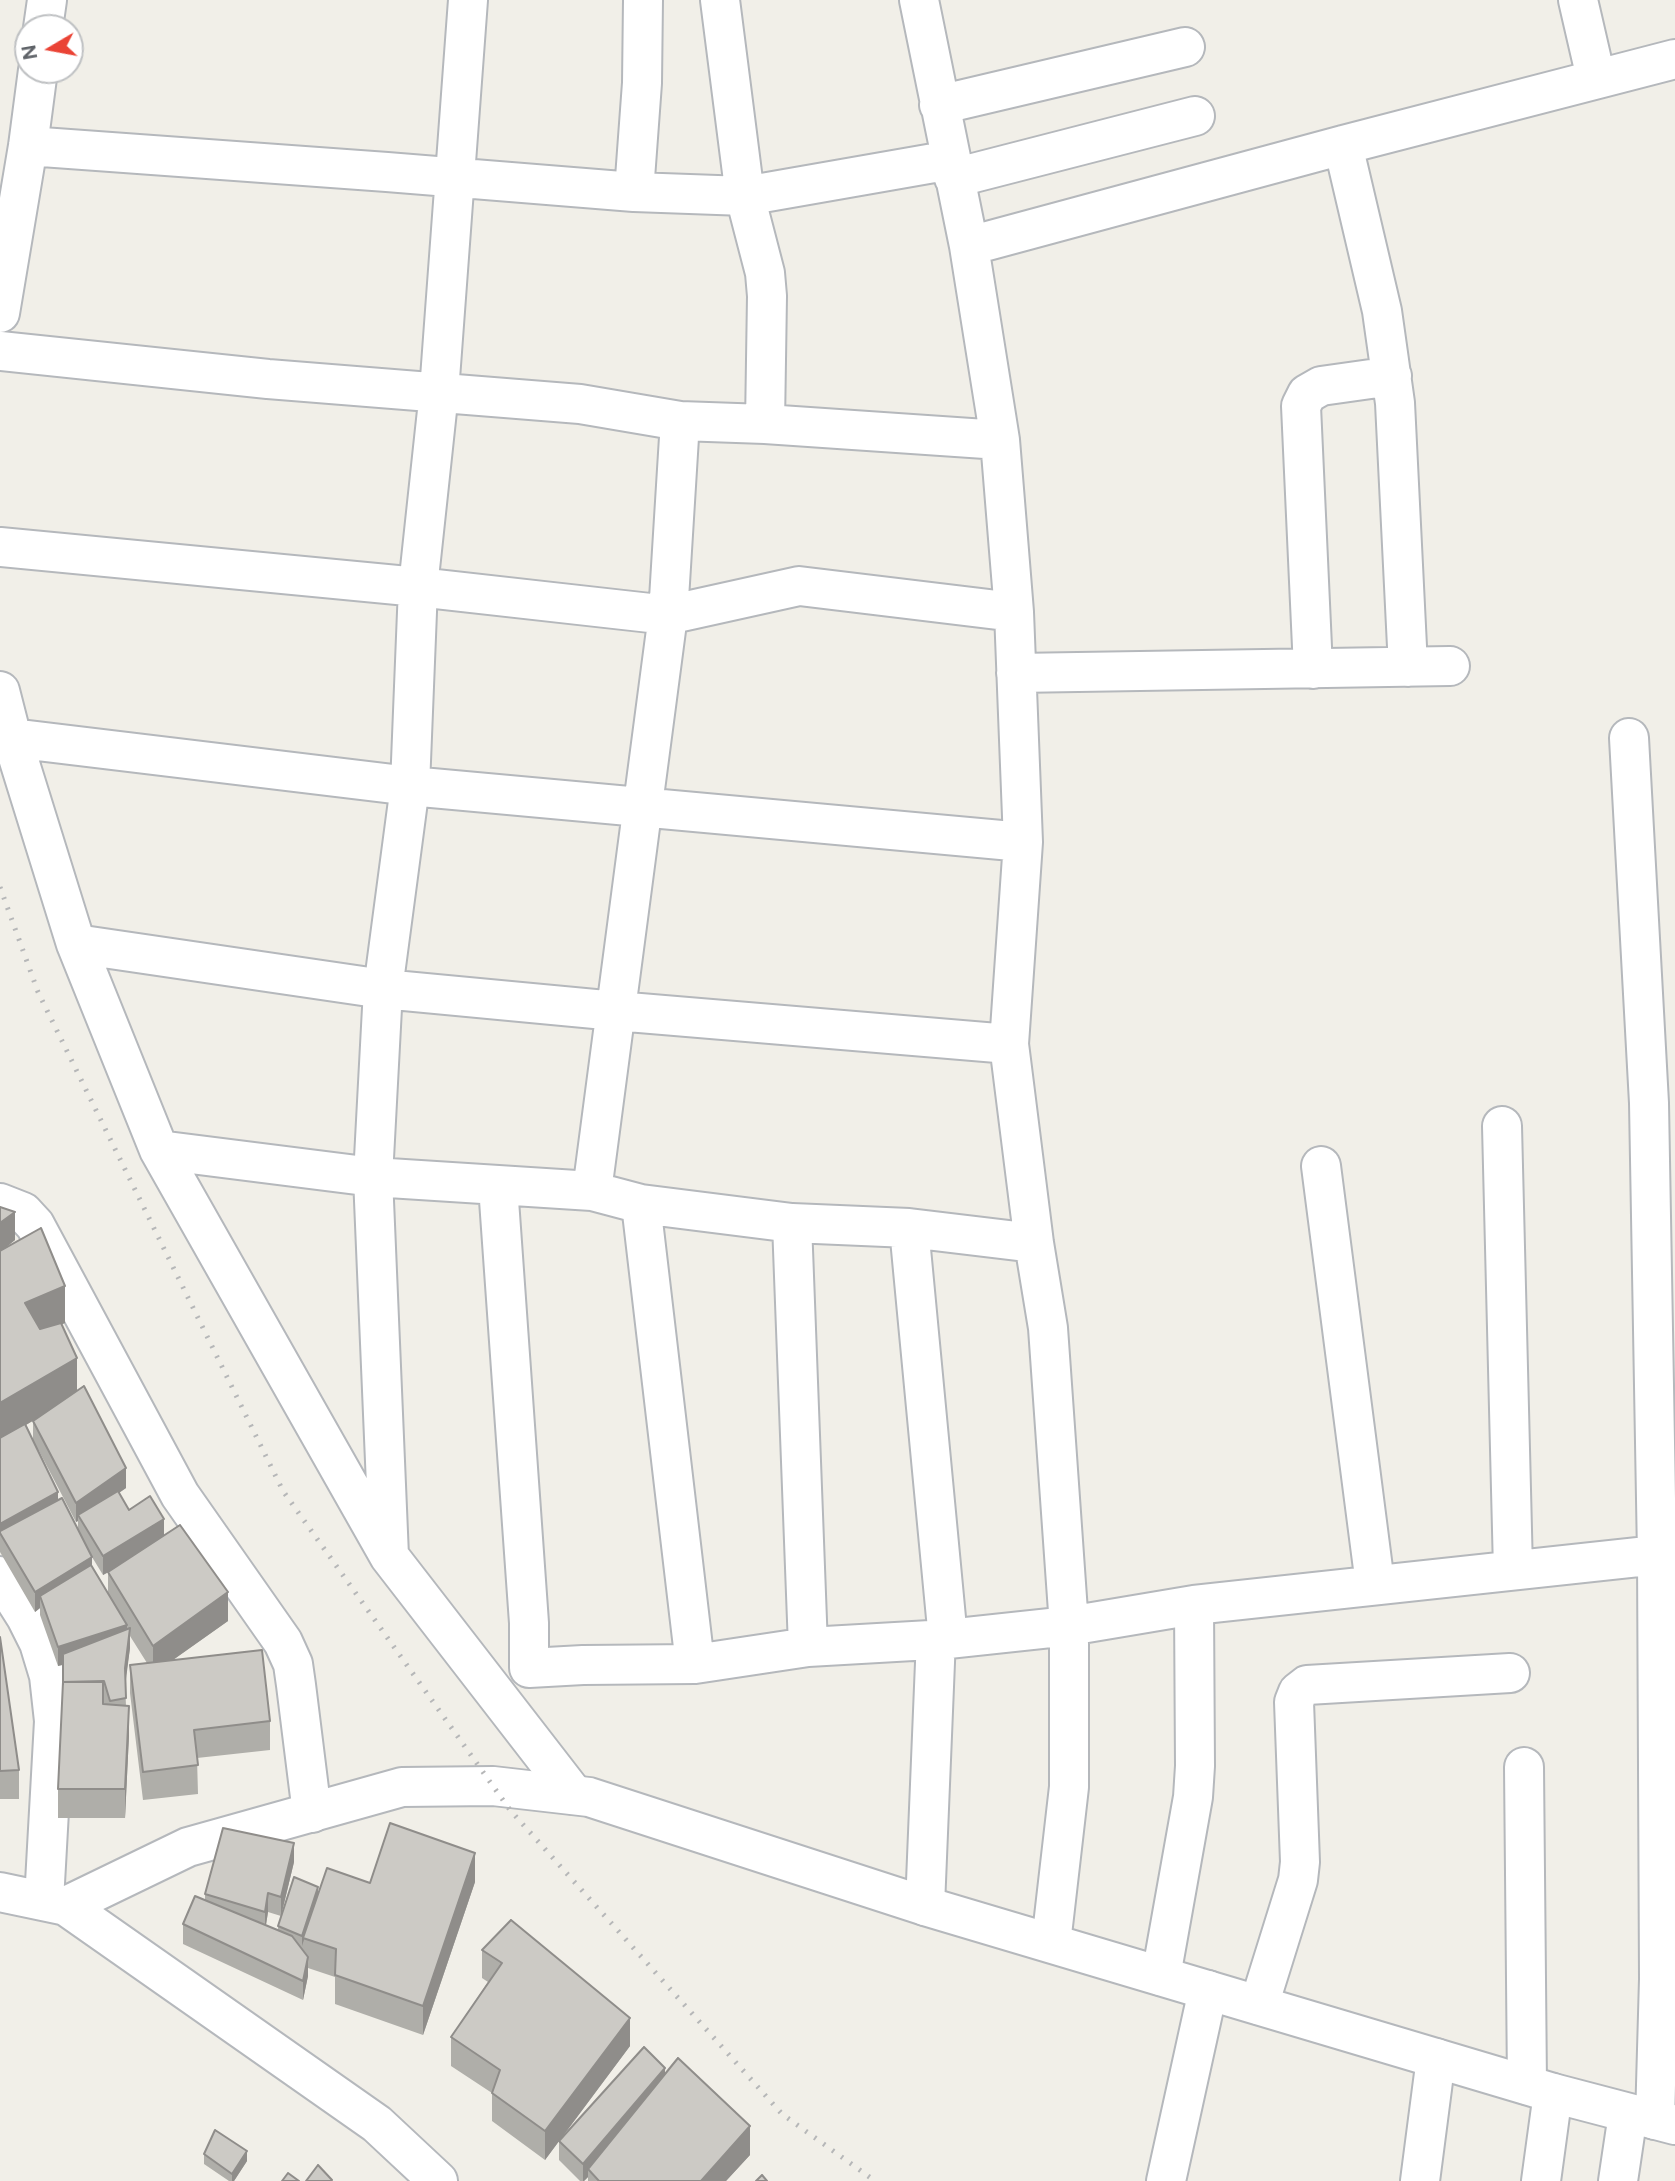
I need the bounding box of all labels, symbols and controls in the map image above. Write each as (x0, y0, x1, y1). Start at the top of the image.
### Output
north arrow (14, 14, 84, 84)
text: N (17, 43, 42, 62)

